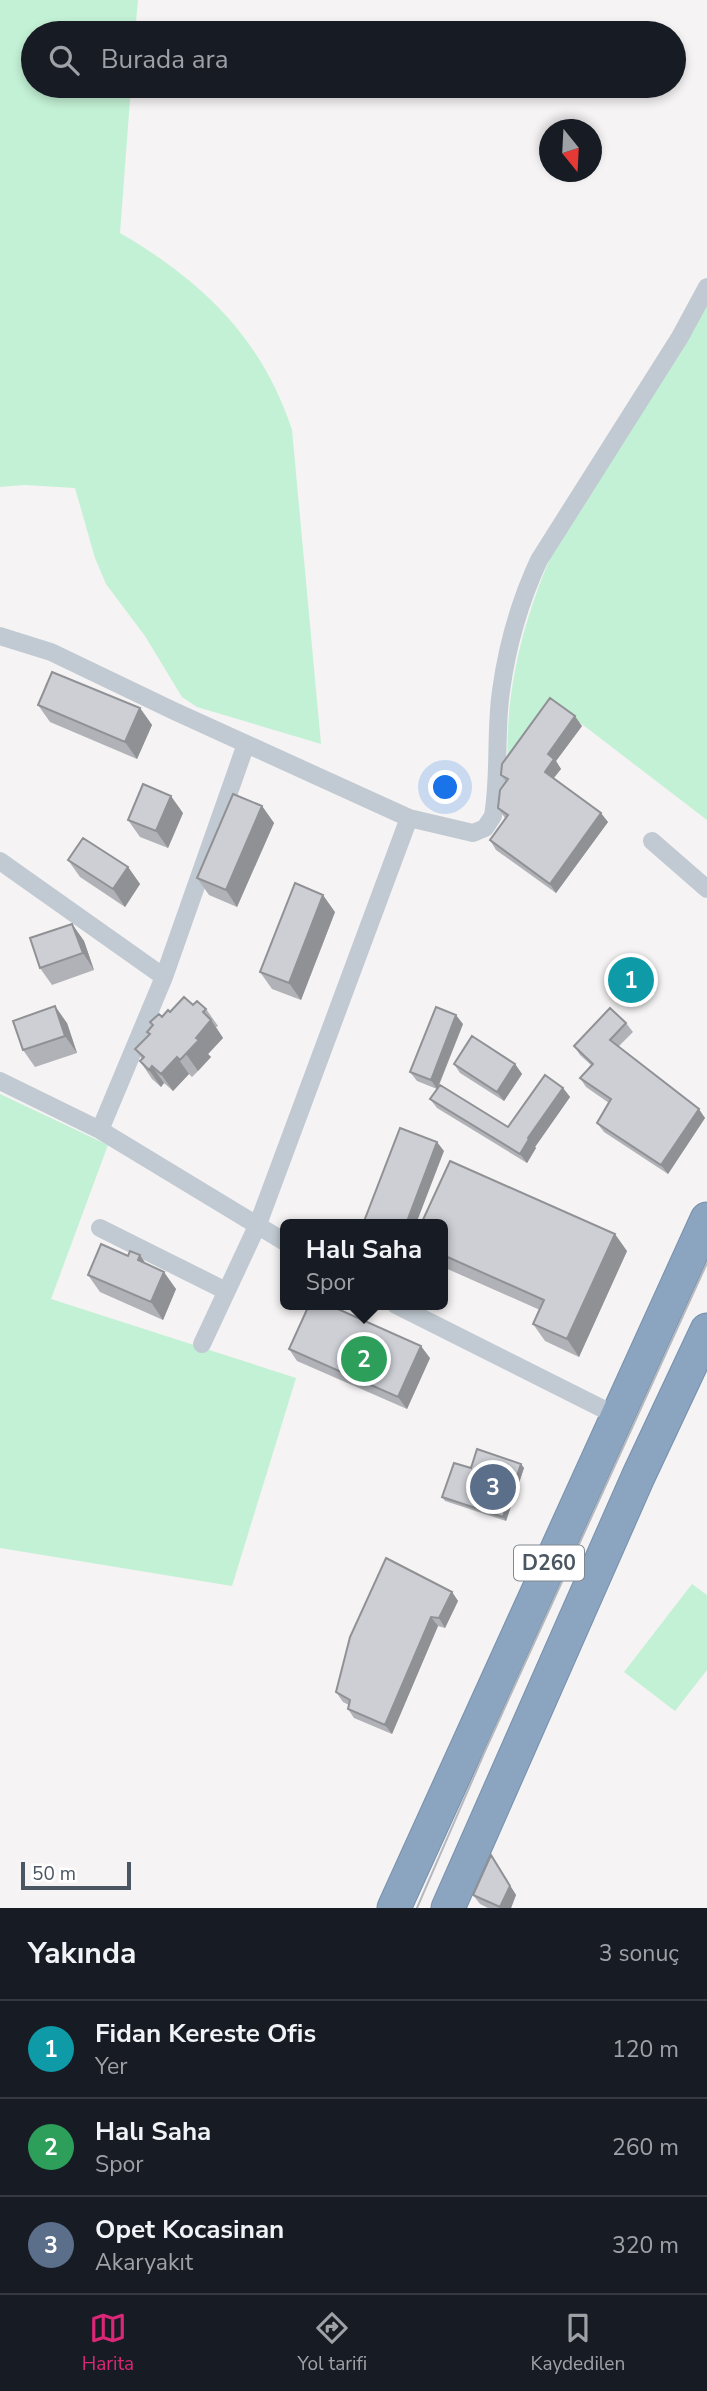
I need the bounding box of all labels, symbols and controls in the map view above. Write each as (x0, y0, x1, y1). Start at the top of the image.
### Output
search box (21, 21, 686, 98)
icon: search (45, 41, 83, 79)
text: Burada ara (101, 42, 228, 77)
north arrow (539, 119, 602, 182)
your location (428, 770, 462, 804)
pin: 1 (608, 954, 654, 1006)
popup (280, 1219, 448, 1310)
text: Halı Saha (306, 1232, 422, 1267)
text: Spor (306, 1267, 354, 1298)
pin: 2 (341, 1333, 387, 1385)
pin: 3 (470, 1461, 516, 1513)
road number: D260 (514, 1546, 584, 1580)
scale bar (21, 1859, 131, 1891)
text: 50 m (32, 1861, 76, 1887)
text: Yakında (28, 1933, 136, 1974)
text: 3 sonuç (599, 1938, 679, 1969)
text: Fidan Kereste Ofis (95, 2016, 316, 2051)
text: 1 (44, 2034, 58, 2065)
text: 120 m (612, 2034, 679, 2065)
text: Yer (95, 2051, 127, 2082)
text: Halı Saha (95, 2114, 211, 2149)
text: 2 (44, 2132, 58, 2163)
text: 260 m (612, 2132, 679, 2163)
text: Spor (95, 2149, 144, 2180)
text: Opet Kocasinan (95, 2212, 284, 2247)
text: 3 (44, 2230, 58, 2261)
text: 320 m (612, 2230, 679, 2261)
text: Akaryakıt (95, 2247, 193, 2278)
tab: Harita (82, 2309, 134, 2377)
tab: Yol tarifi (298, 2309, 367, 2377)
tab: Kaydedilen (531, 2309, 625, 2377)

